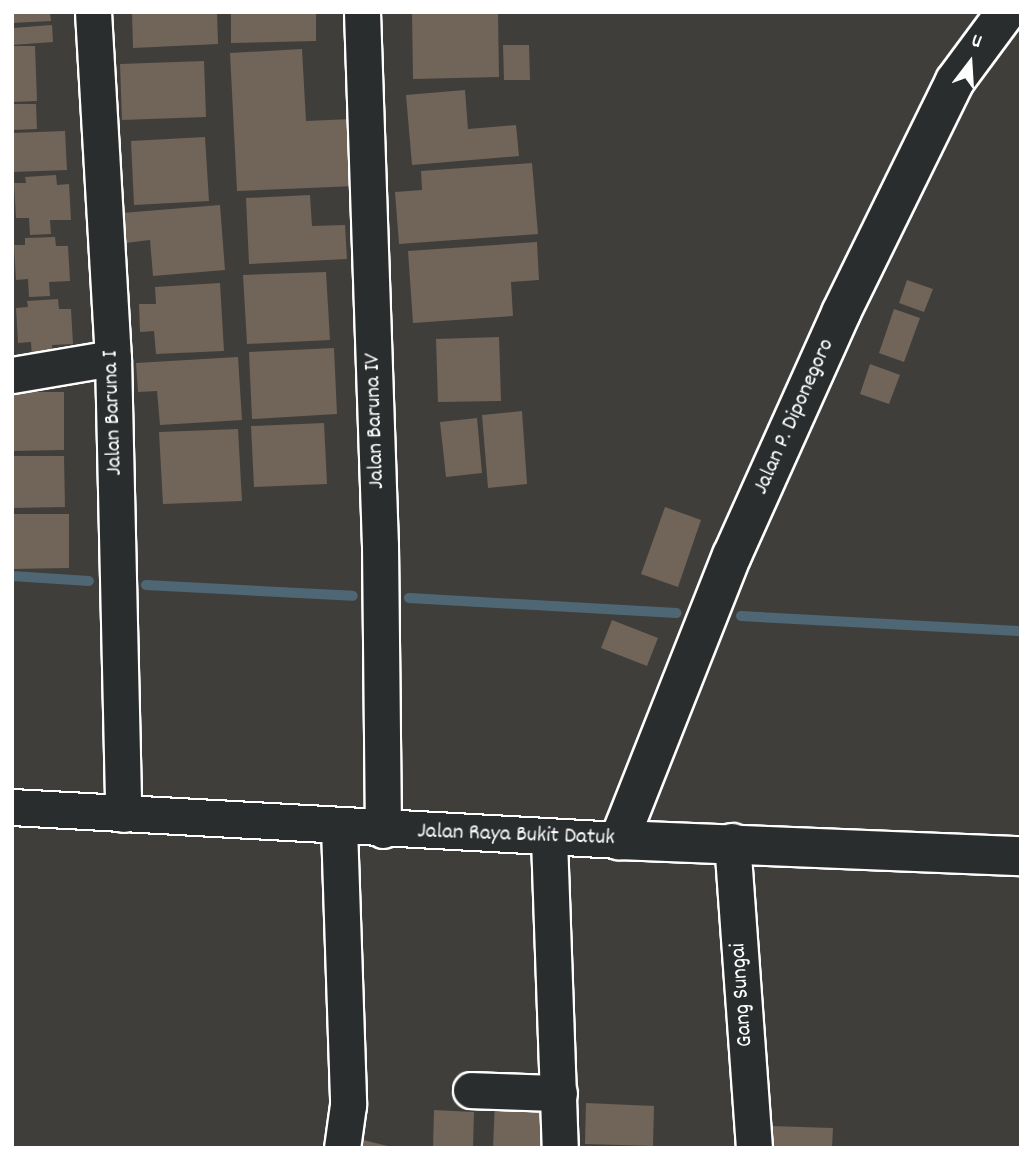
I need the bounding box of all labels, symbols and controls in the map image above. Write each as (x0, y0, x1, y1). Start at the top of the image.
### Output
north arrow (935, 28, 1005, 98)
text: U (968, 28, 985, 57)
street label: Jalan P. Diponegoro (748, 335, 842, 499)
street label: Jalan Baruna I (98, 350, 130, 476)
street label: Jalan Baruna IV (360, 352, 392, 490)
street label: Jalan Raya Bukit Datuk (417, 819, 615, 853)
street label: Gang Sungai (726, 942, 760, 1048)

